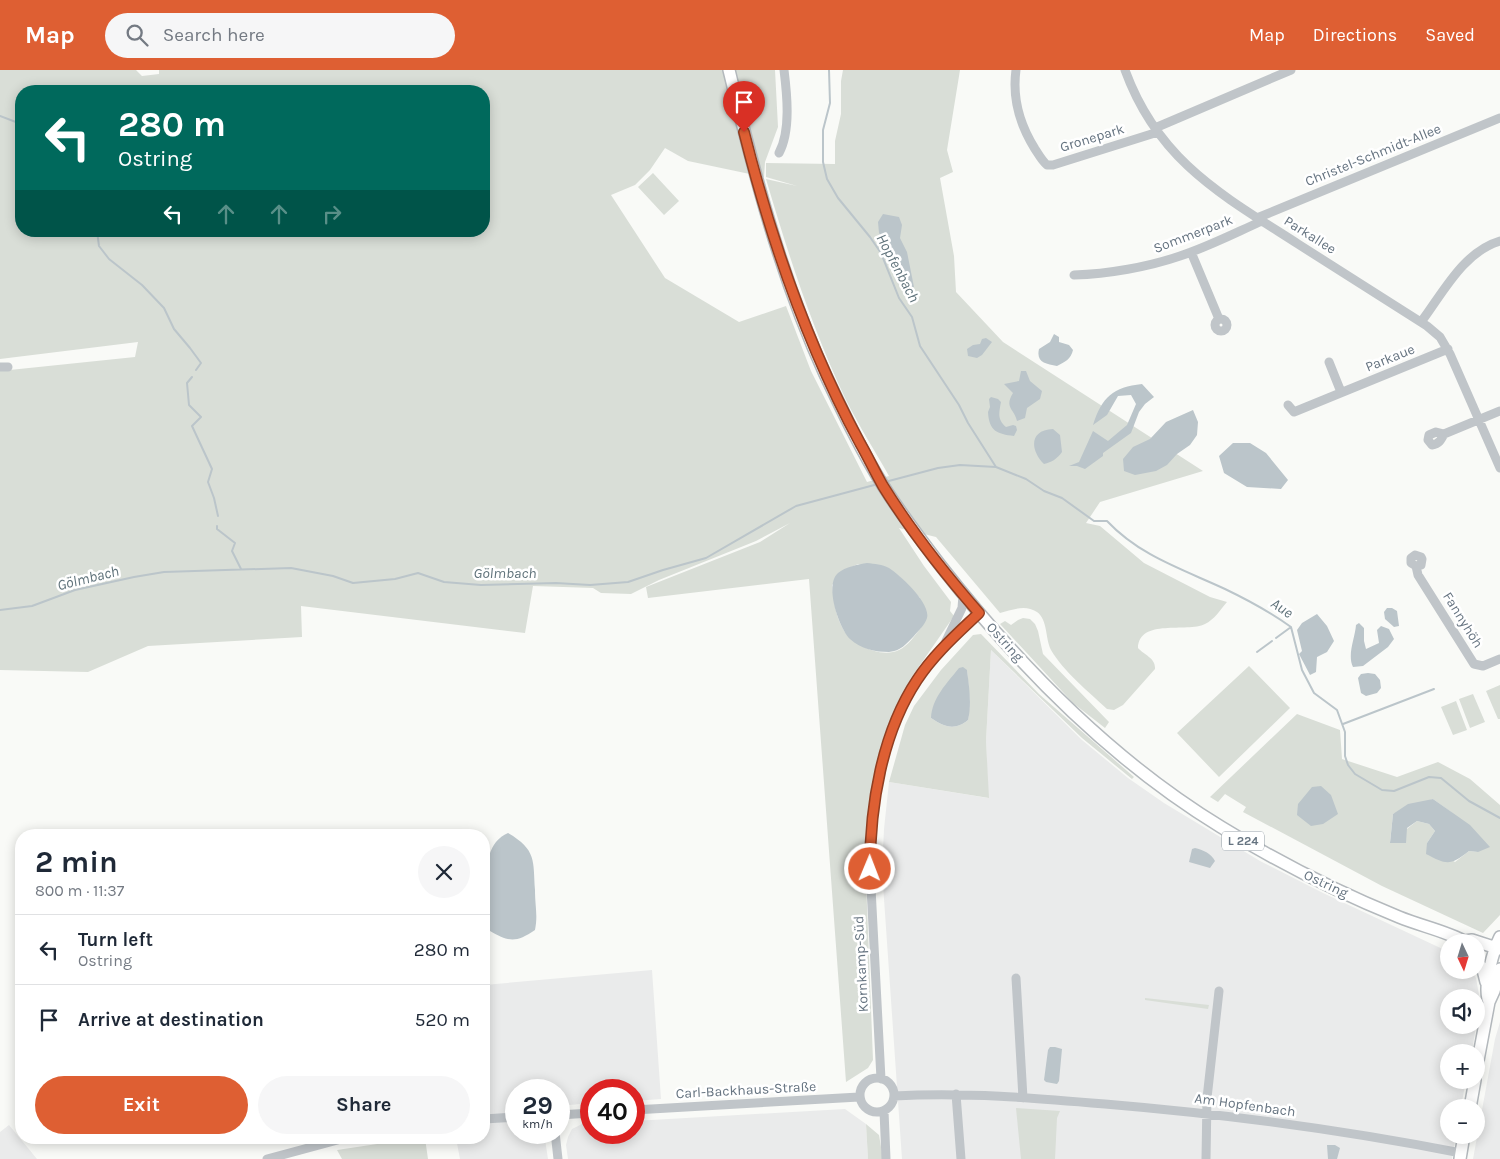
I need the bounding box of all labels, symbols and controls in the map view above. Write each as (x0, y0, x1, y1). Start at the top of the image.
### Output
search box (105, 13, 455, 58)
text: Map (25, 21, 75, 49)
icon: search (123, 21, 151, 49)
text: Search here (163, 24, 265, 46)
text: Map (1249, 24, 1285, 46)
text: Directions (1313, 24, 1397, 46)
text: Saved (1425, 24, 1475, 46)
pin (723, 81, 765, 132)
icon: arrive (730, 88, 758, 116)
text: 280 m (118, 104, 226, 145)
icon: left (35, 105, 100, 170)
street label: Gronepark (1058, 120, 1126, 156)
street label: Christel-Schmidt-Allee (1303, 120, 1443, 190)
text: Ostring (118, 146, 192, 172)
icon: left (159, 200, 187, 228)
icon: ahead (212, 200, 240, 228)
icon: ahead (265, 200, 293, 228)
icon: right (318, 200, 346, 228)
street label: Sommerpark (1151, 211, 1235, 257)
street label: Parkallee (1281, 212, 1339, 258)
water label: Hopfenbach (873, 231, 923, 305)
street label: Parkaue (1363, 340, 1417, 376)
water label: Gölmbach (55, 562, 121, 594)
water label: Gölmbach (473, 564, 537, 582)
street label: Fannyhöh (1439, 589, 1487, 651)
water label: Aue (1267, 594, 1297, 622)
street label: Ostring (983, 619, 1027, 665)
road number: L 224 (1222, 831, 1264, 850)
position arrow (843, 842, 895, 894)
text: 2 min (35, 844, 118, 880)
button: close (418, 846, 470, 898)
street label: Ostring (1301, 866, 1351, 902)
text: 800 m · 11:37 (35, 881, 124, 900)
street label: Kornkamp-Süd (850, 915, 872, 1013)
text: Turn left (78, 929, 153, 951)
north arrow (1440, 934, 1485, 979)
map controls (1440, 934, 1485, 1144)
icon: left (35, 936, 63, 964)
text: 280 m (414, 939, 470, 961)
text: Ostring (78, 951, 132, 970)
button: sound (1440, 989, 1485, 1034)
icon: arrive (35, 1006, 63, 1034)
text: Arrive at destination (78, 1009, 264, 1031)
text: 520 m (415, 1009, 470, 1031)
button: + (1440, 1044, 1485, 1089)
button: Exit (35, 1076, 248, 1134)
button: Share (258, 1076, 470, 1134)
street label: Carl-Backhaus-Straße (675, 1078, 817, 1102)
speed limit sign: 40 (580, 1079, 645, 1144)
street label: Am Hopfenbach (1193, 1090, 1297, 1120)
text: 29 (522, 1091, 553, 1120)
button: − (1440, 1099, 1485, 1144)
text: km/h (522, 1117, 553, 1131)

